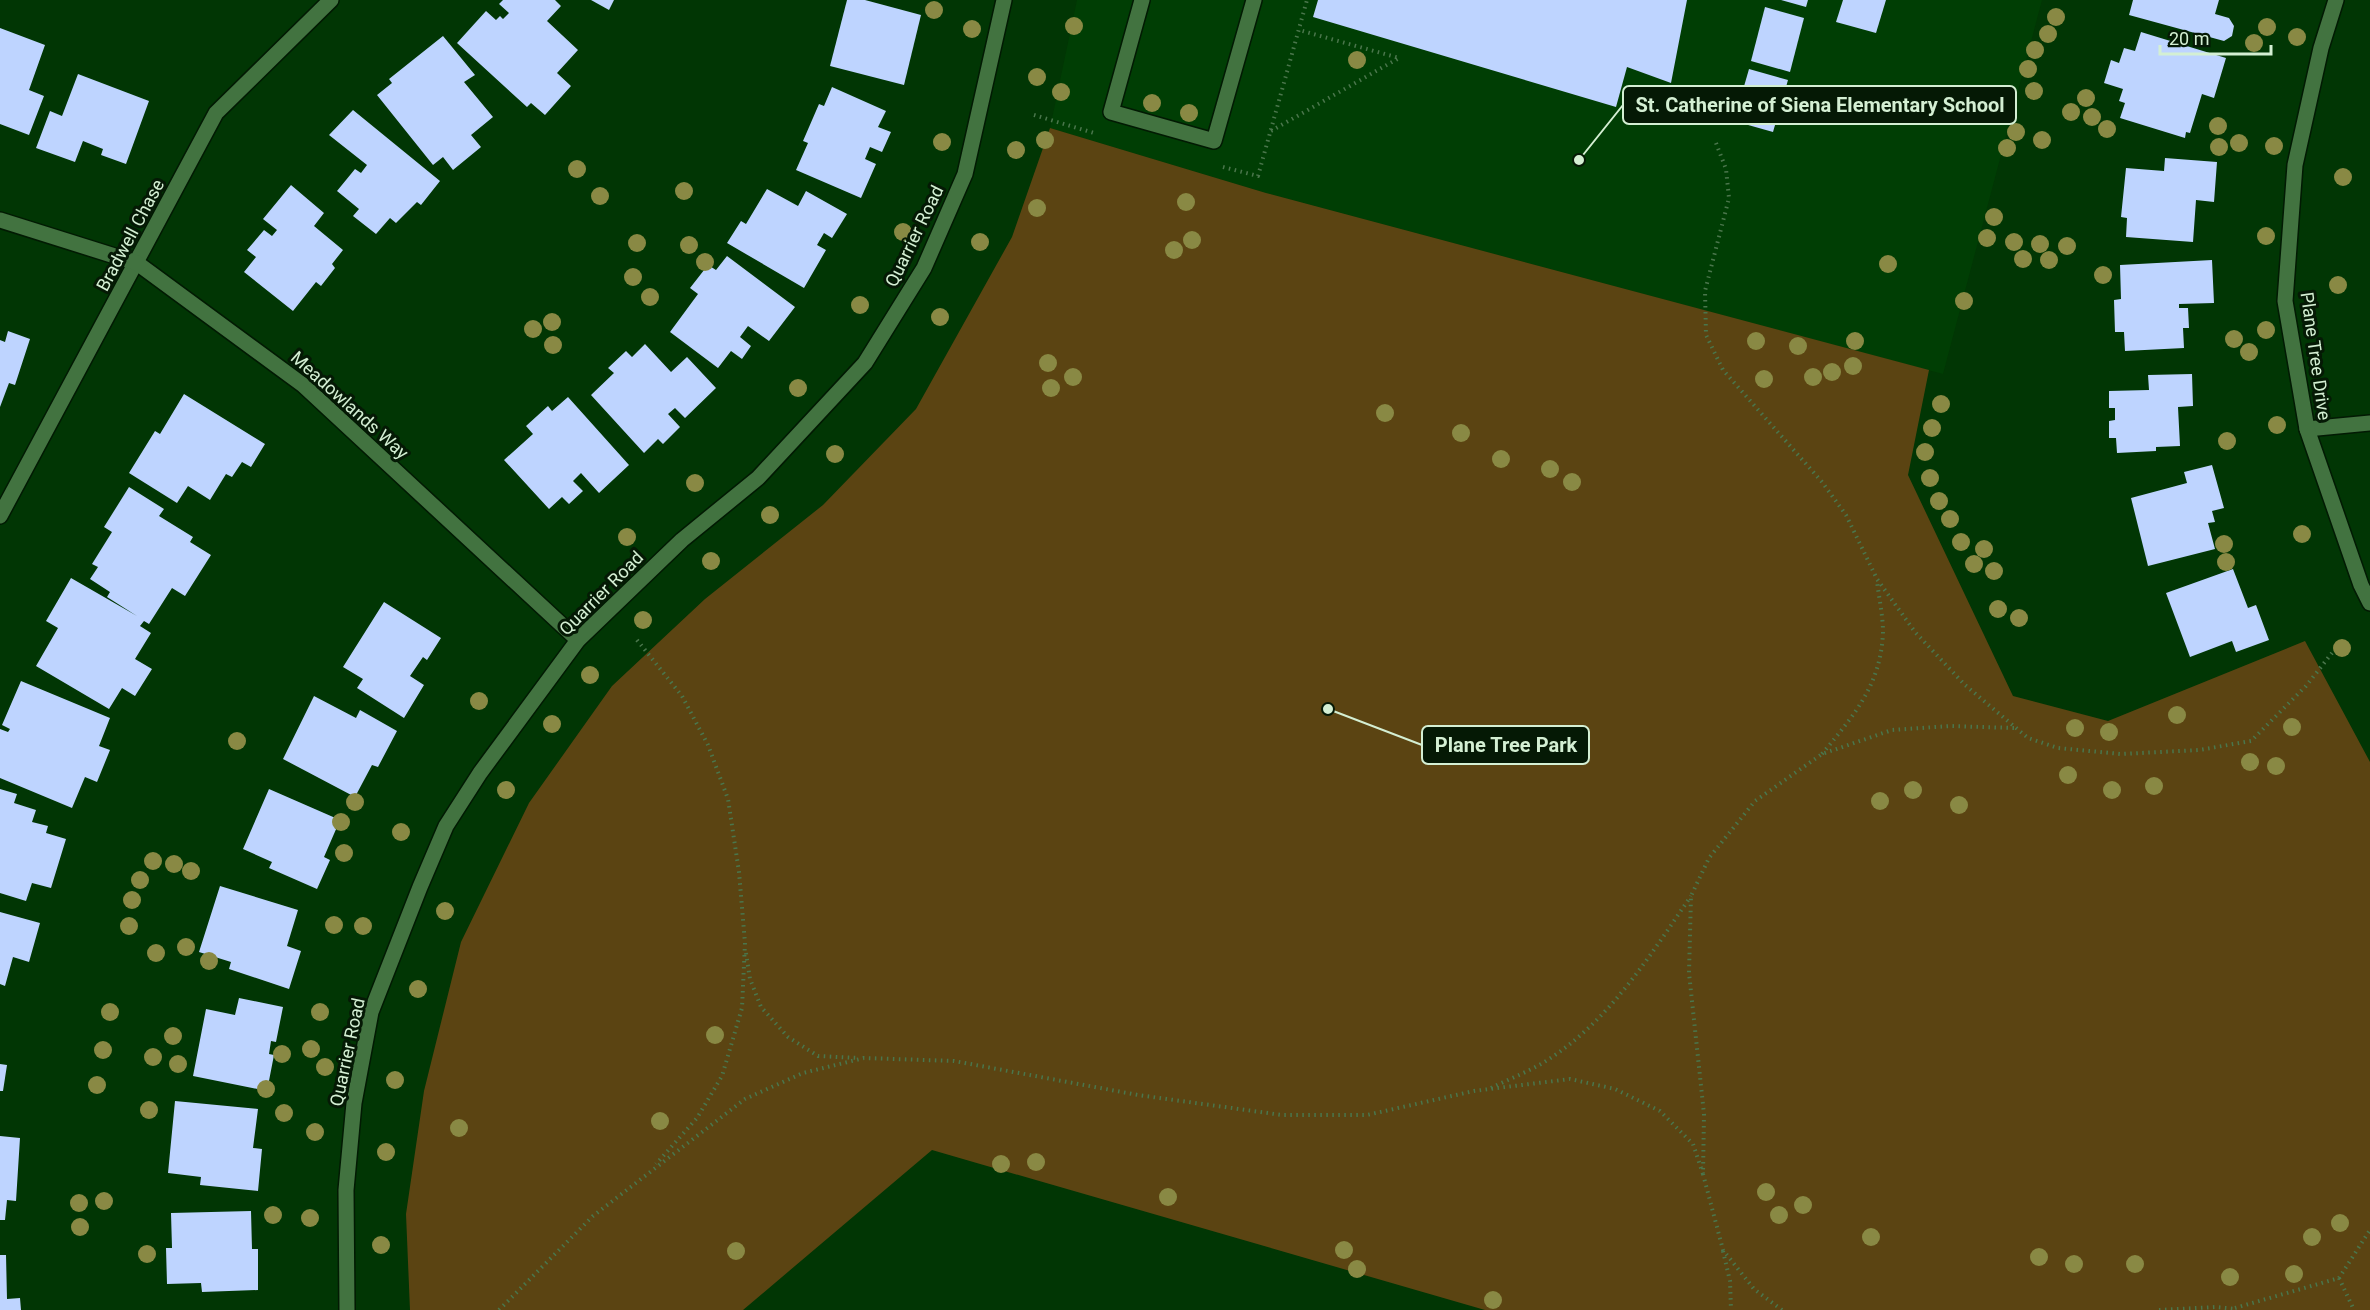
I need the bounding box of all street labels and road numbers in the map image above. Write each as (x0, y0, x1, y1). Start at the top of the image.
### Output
street label: Bradwell Chase (92, 176, 168, 294)
street label: Quarrier Road (880, 182, 948, 290)
street label: Plane Tree Drive (2297, 291, 2335, 421)
street label: Meadowlands Way (287, 347, 413, 464)
street label: Quarrier Road (555, 547, 647, 639)
street label: Quarrier Road (325, 996, 369, 1108)

